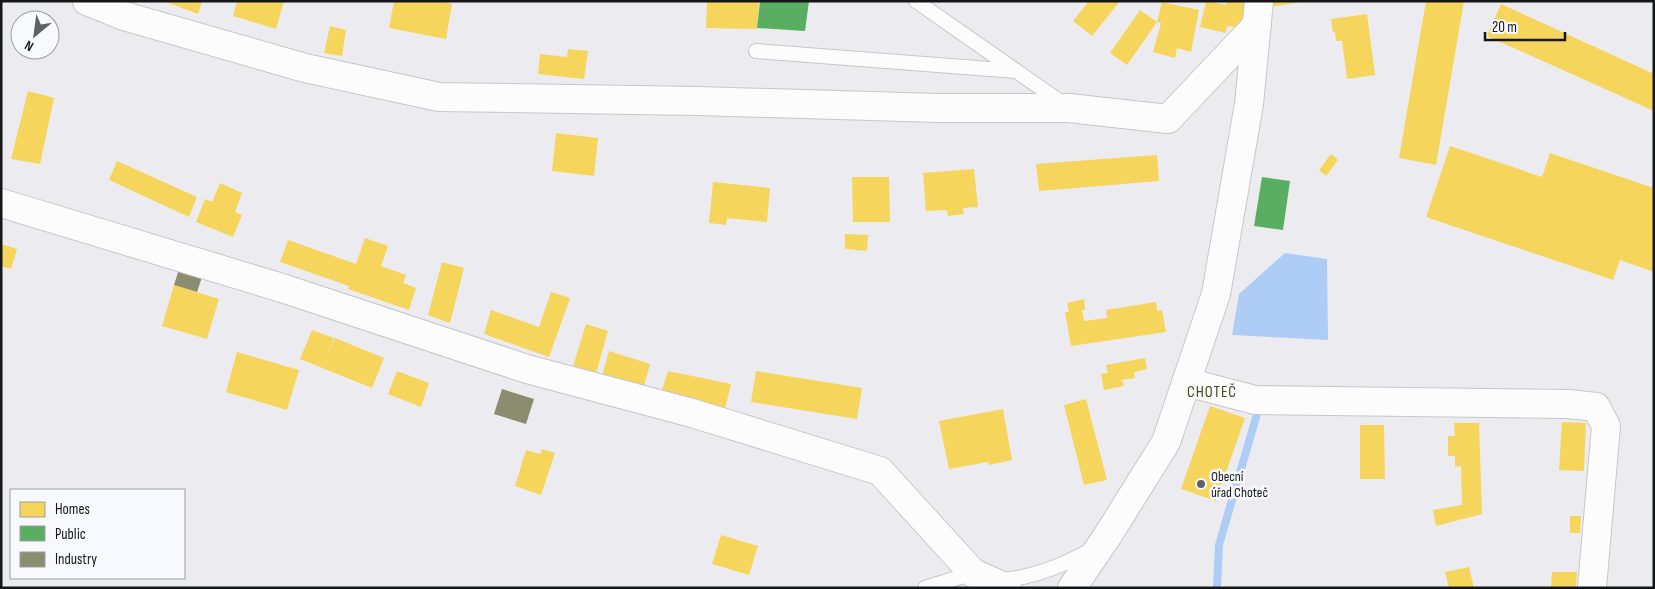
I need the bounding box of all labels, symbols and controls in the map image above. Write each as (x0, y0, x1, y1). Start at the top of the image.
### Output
north arrow (10, 10, 60, 60)
scale bar (1485, 10, 1565, 42)
text: 20 m (1492, 18, 1517, 37)
text: N (22, 37, 36, 55)
district label: CHOTEČ (1187, 383, 1237, 402)
place label: Obecní úřad Choteč (1211, 468, 1268, 501)
marker: Obecní úřad Choteč (1195, 478, 1207, 490)
legend (10, 489, 185, 579)
text: Homes (55, 500, 90, 519)
text: Public (55, 525, 86, 544)
text: Industry (55, 550, 97, 569)

